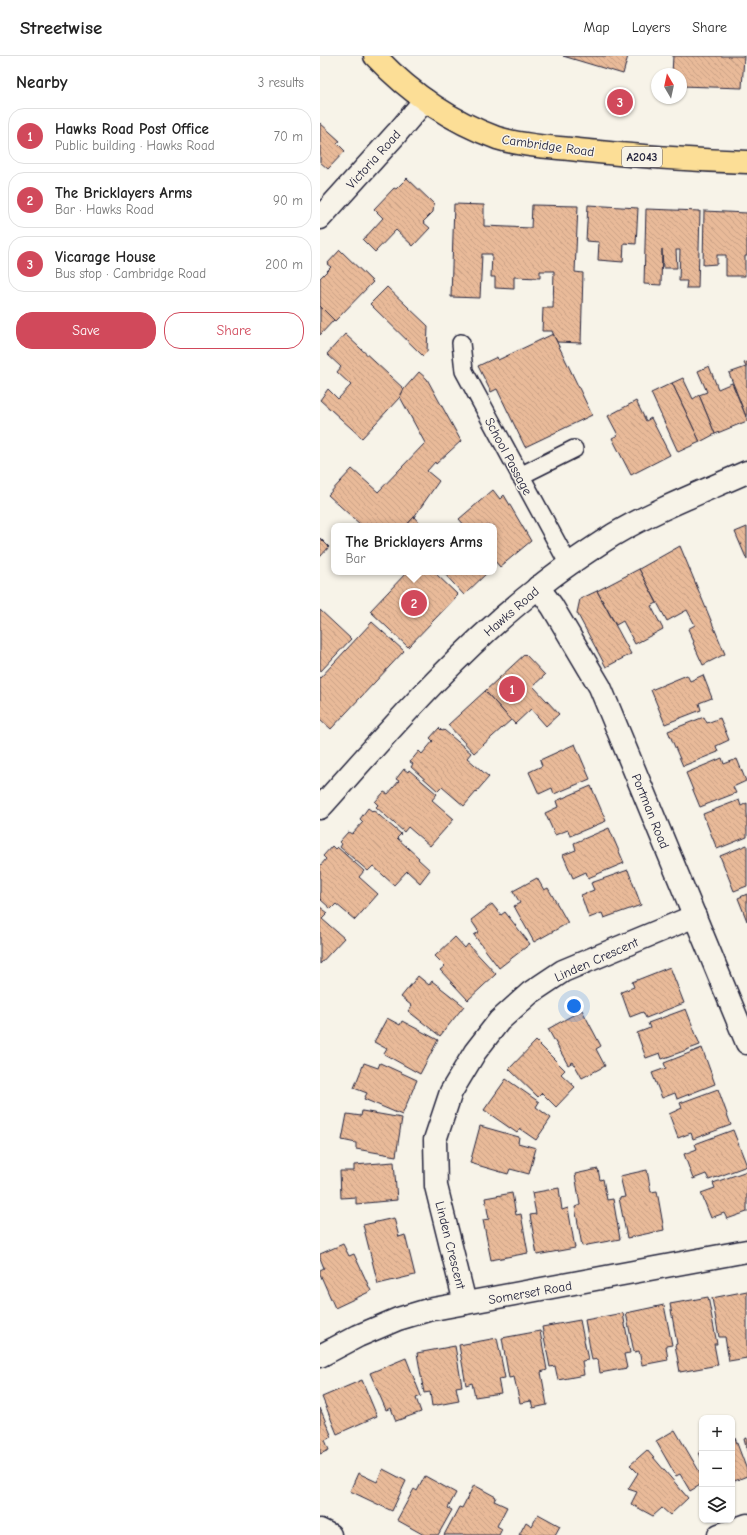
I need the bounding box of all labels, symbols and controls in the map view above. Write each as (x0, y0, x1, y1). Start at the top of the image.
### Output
text: Streetwise (20, 17, 102, 39)
text: Map (583, 19, 610, 36)
text: Layers (632, 19, 670, 36)
text: Share (692, 19, 727, 36)
north arrow (651, 68, 687, 104)
text: Nearby (16, 73, 67, 92)
text: 3 results (258, 75, 304, 90)
pin: 3 (607, 87, 633, 117)
text: Hawks Road Post Office (55, 120, 209, 138)
street label: Victoria Road (343, 127, 404, 192)
text: 1 (27, 129, 33, 144)
text: 70 m (274, 129, 303, 144)
street label: Cambridge Road (501, 132, 595, 159)
text: Public building · Hawks Road (55, 138, 215, 153)
road number: A2043 (622, 147, 662, 167)
text: The Bricklayers Arms (55, 184, 192, 202)
text: 2 (27, 193, 33, 208)
text: 90 m (273, 193, 303, 208)
text: Bar · Hawks Road (55, 202, 154, 217)
text: Vicarage House (55, 248, 156, 266)
text: 3 (27, 257, 33, 272)
text: 200 m (265, 257, 303, 272)
text: Bus stop · Cambridge Road (55, 266, 206, 281)
button: Save (16, 312, 156, 349)
button: Share (164, 312, 304, 349)
street label: School Passage (482, 415, 536, 498)
popup (331, 523, 497, 575)
text: The Bricklayers Arms (345, 533, 483, 551)
text: Bar (345, 551, 365, 566)
street label: Hawks Road (481, 583, 542, 639)
pin: 2 (401, 588, 427, 618)
pin: 1 (499, 674, 525, 704)
street label: Portman Road (629, 771, 672, 851)
street label: Linden Crescent (552, 934, 642, 985)
your location (564, 996, 584, 1016)
street label: Linden Crescent (432, 1200, 469, 1292)
street label: Somerset Road (487, 1278, 573, 1307)
map controls (699, 1415, 735, 1523)
button: + (699, 1415, 735, 1451)
button: − (699, 1451, 735, 1487)
button: layers (699, 1487, 735, 1523)

